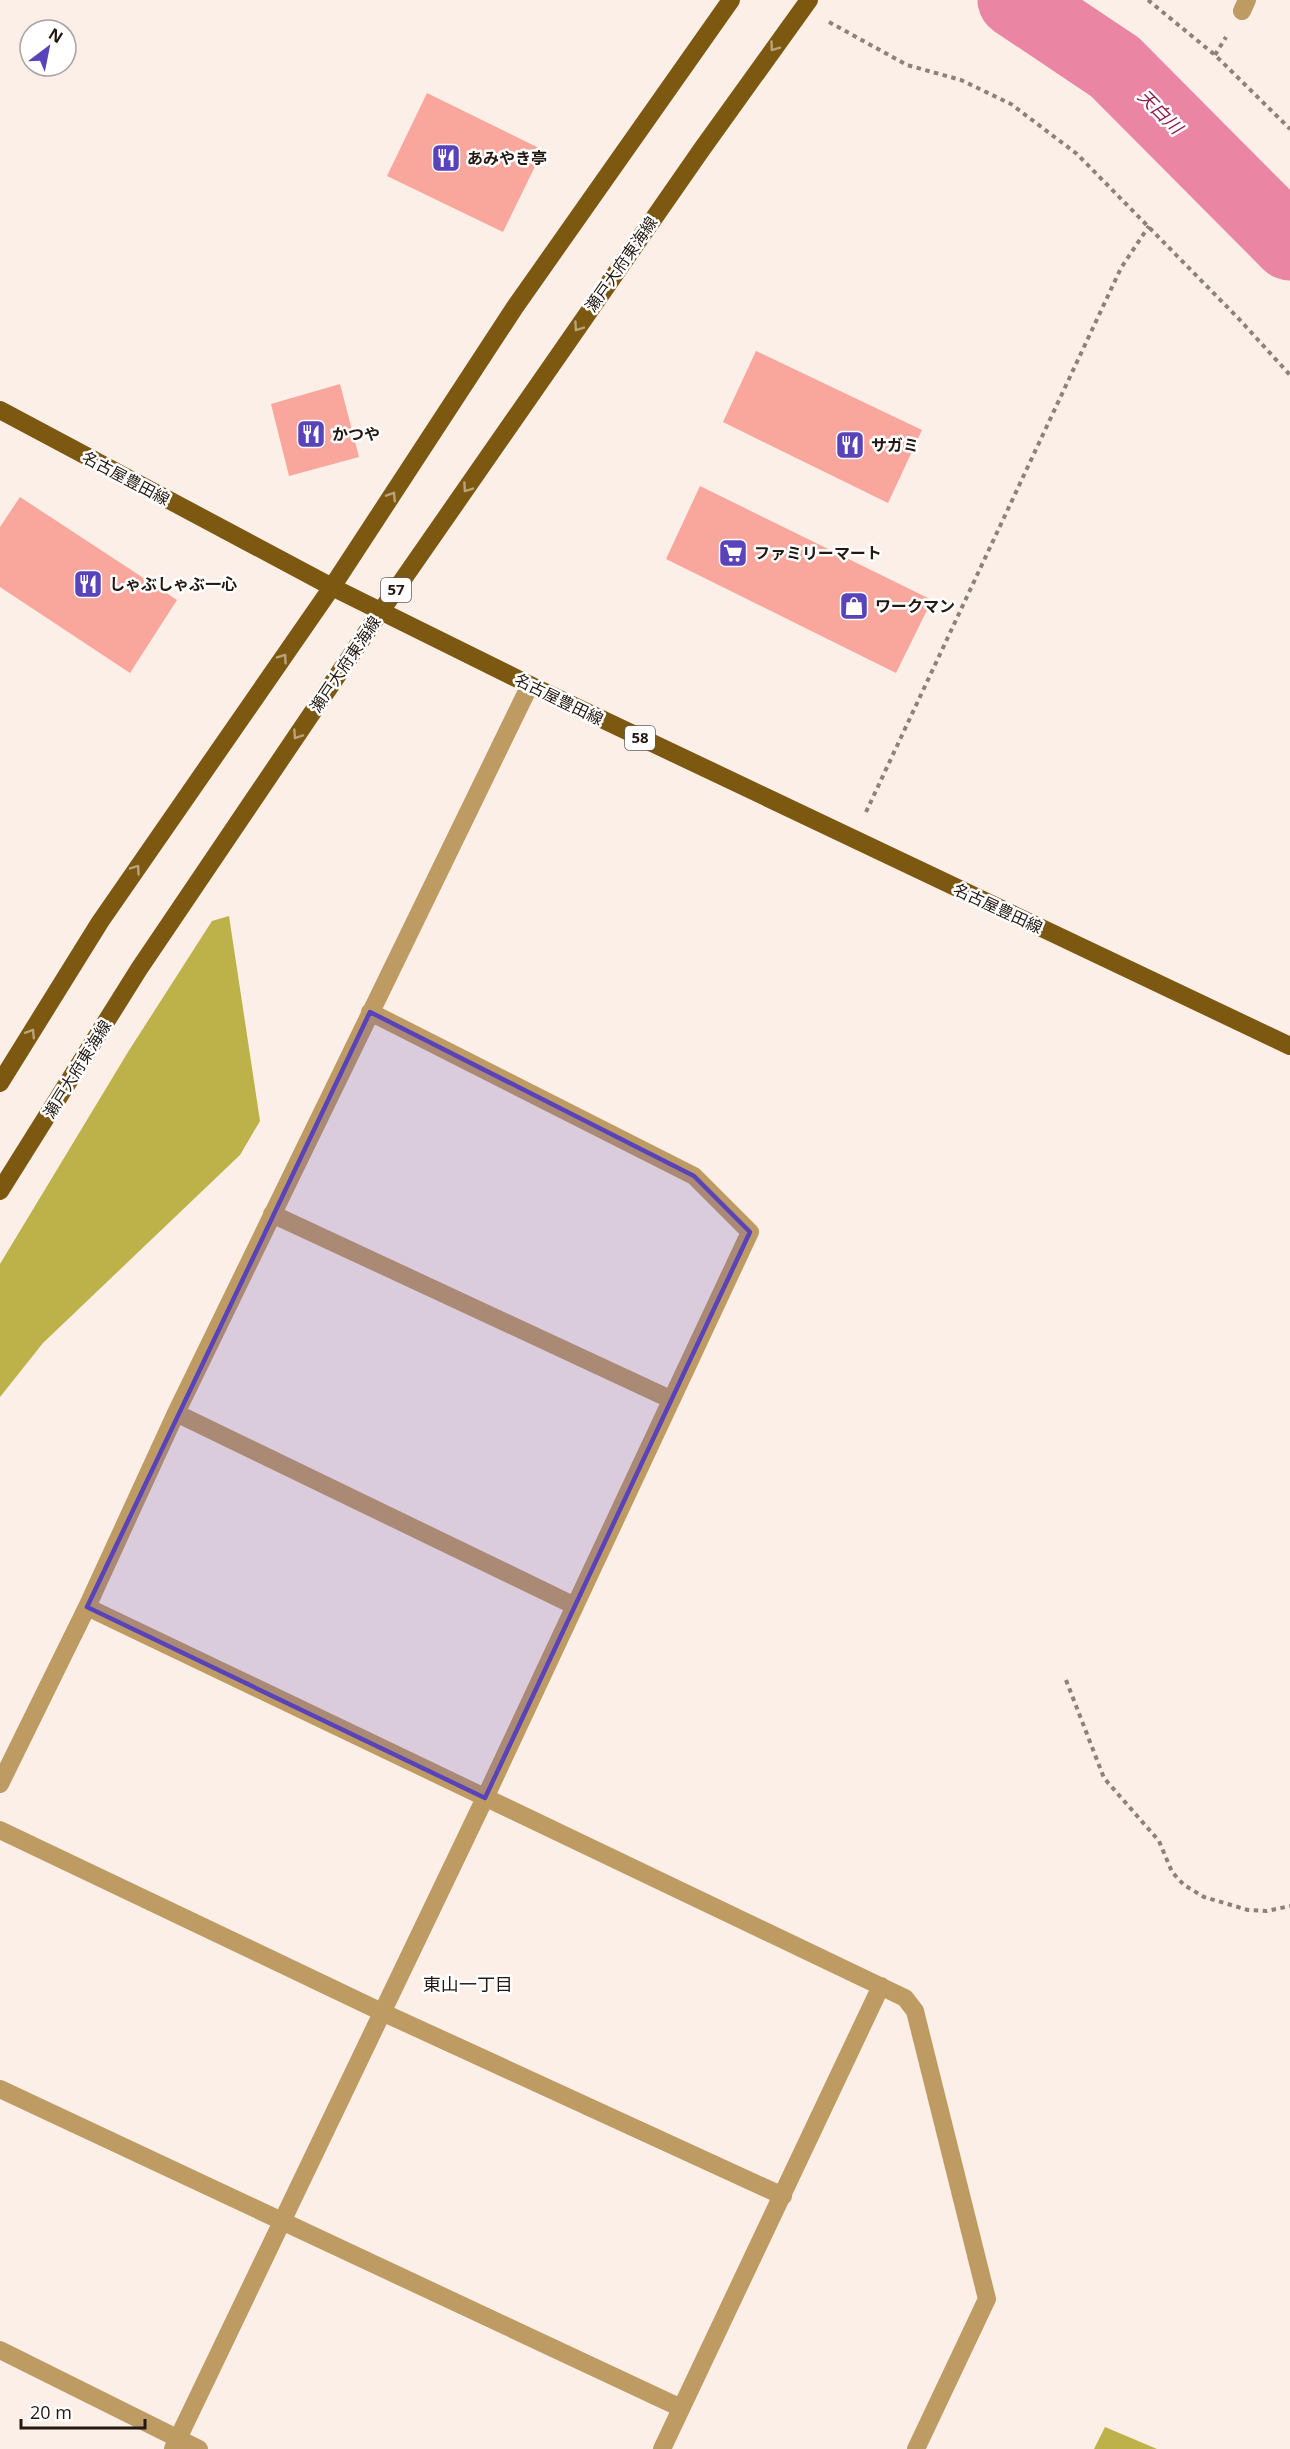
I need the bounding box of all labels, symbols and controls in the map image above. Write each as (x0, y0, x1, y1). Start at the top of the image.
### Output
north arrow (18, 18, 78, 78)
text: N (45, 23, 67, 48)
one-way arrow (771, 41, 782, 52)
water label: 天白川 (1133, 84, 1190, 140)
restaurant icon: あみやき亭 (430, 142, 462, 174)
place label: あみやき亭 (467, 147, 547, 169)
street label: 瀬戸大府東海線 (580, 212, 662, 316)
one-way arrow (574, 321, 585, 332)
restaurant icon: かつや (295, 418, 327, 450)
place label: かつや (332, 423, 380, 445)
restaurant icon: サガミ (834, 429, 866, 461)
place label: サガミ (871, 434, 919, 456)
street label: 名古屋豊田線 (78, 446, 174, 510)
one-way arrow (463, 481, 474, 492)
one-way arrow (385, 491, 396, 502)
supermarket icon: ファミリーマート (717, 537, 749, 569)
place label: ファミリーマート (754, 542, 882, 564)
restaurant icon: しゃぶしゃぶ一心 (72, 568, 104, 600)
place label: しゃぶしゃぶ一心 (109, 573, 237, 595)
road number: 57 (381, 578, 411, 602)
shop icon: ワークマン (838, 590, 870, 622)
place label: ワークマン (875, 595, 955, 617)
street label: 瀬戸大府東海線 (305, 611, 385, 717)
one-way arrow (276, 653, 287, 664)
street label: 名古屋豊田線 (511, 668, 607, 730)
road number: 58 (625, 726, 655, 750)
one-way arrow (293, 729, 305, 739)
one-way arrow (129, 865, 140, 876)
street label: 名古屋豊田線 (950, 878, 1046, 938)
street label: 瀬戸大府東海線 (38, 1016, 116, 1122)
one-way arrow (23, 1029, 35, 1039)
district label: 東山一丁目 (423, 1972, 513, 1996)
scale bar (21, 2392, 146, 2430)
text: 20 m (30, 2400, 72, 2424)

